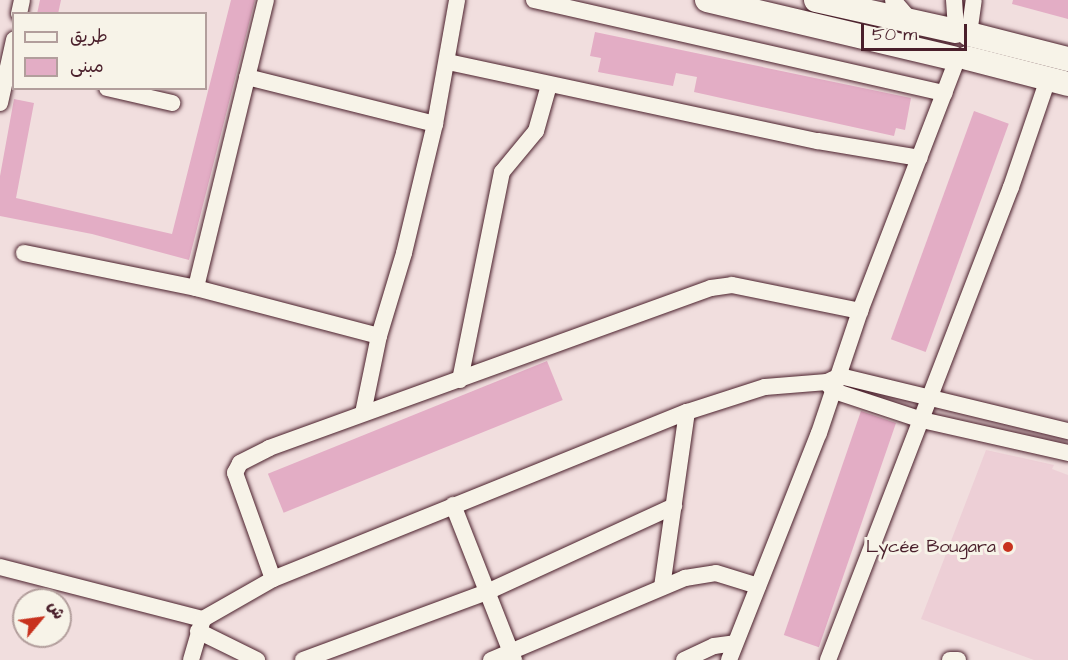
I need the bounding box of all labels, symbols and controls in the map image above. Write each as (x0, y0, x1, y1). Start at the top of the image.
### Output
legend (12, 12, 207, 90)
scale bar (864, 12, 970, 50)
text: 50 m (872, 22, 917, 47)
text: طريق (70, 24, 108, 49)
text: مبنى (70, 54, 104, 79)
place label: Lycée Bougara (866, 536, 996, 558)
marker: Lycée Bougara (1001, 540, 1015, 554)
north arrow (12, 588, 72, 648)
text: ش (42, 597, 70, 623)

